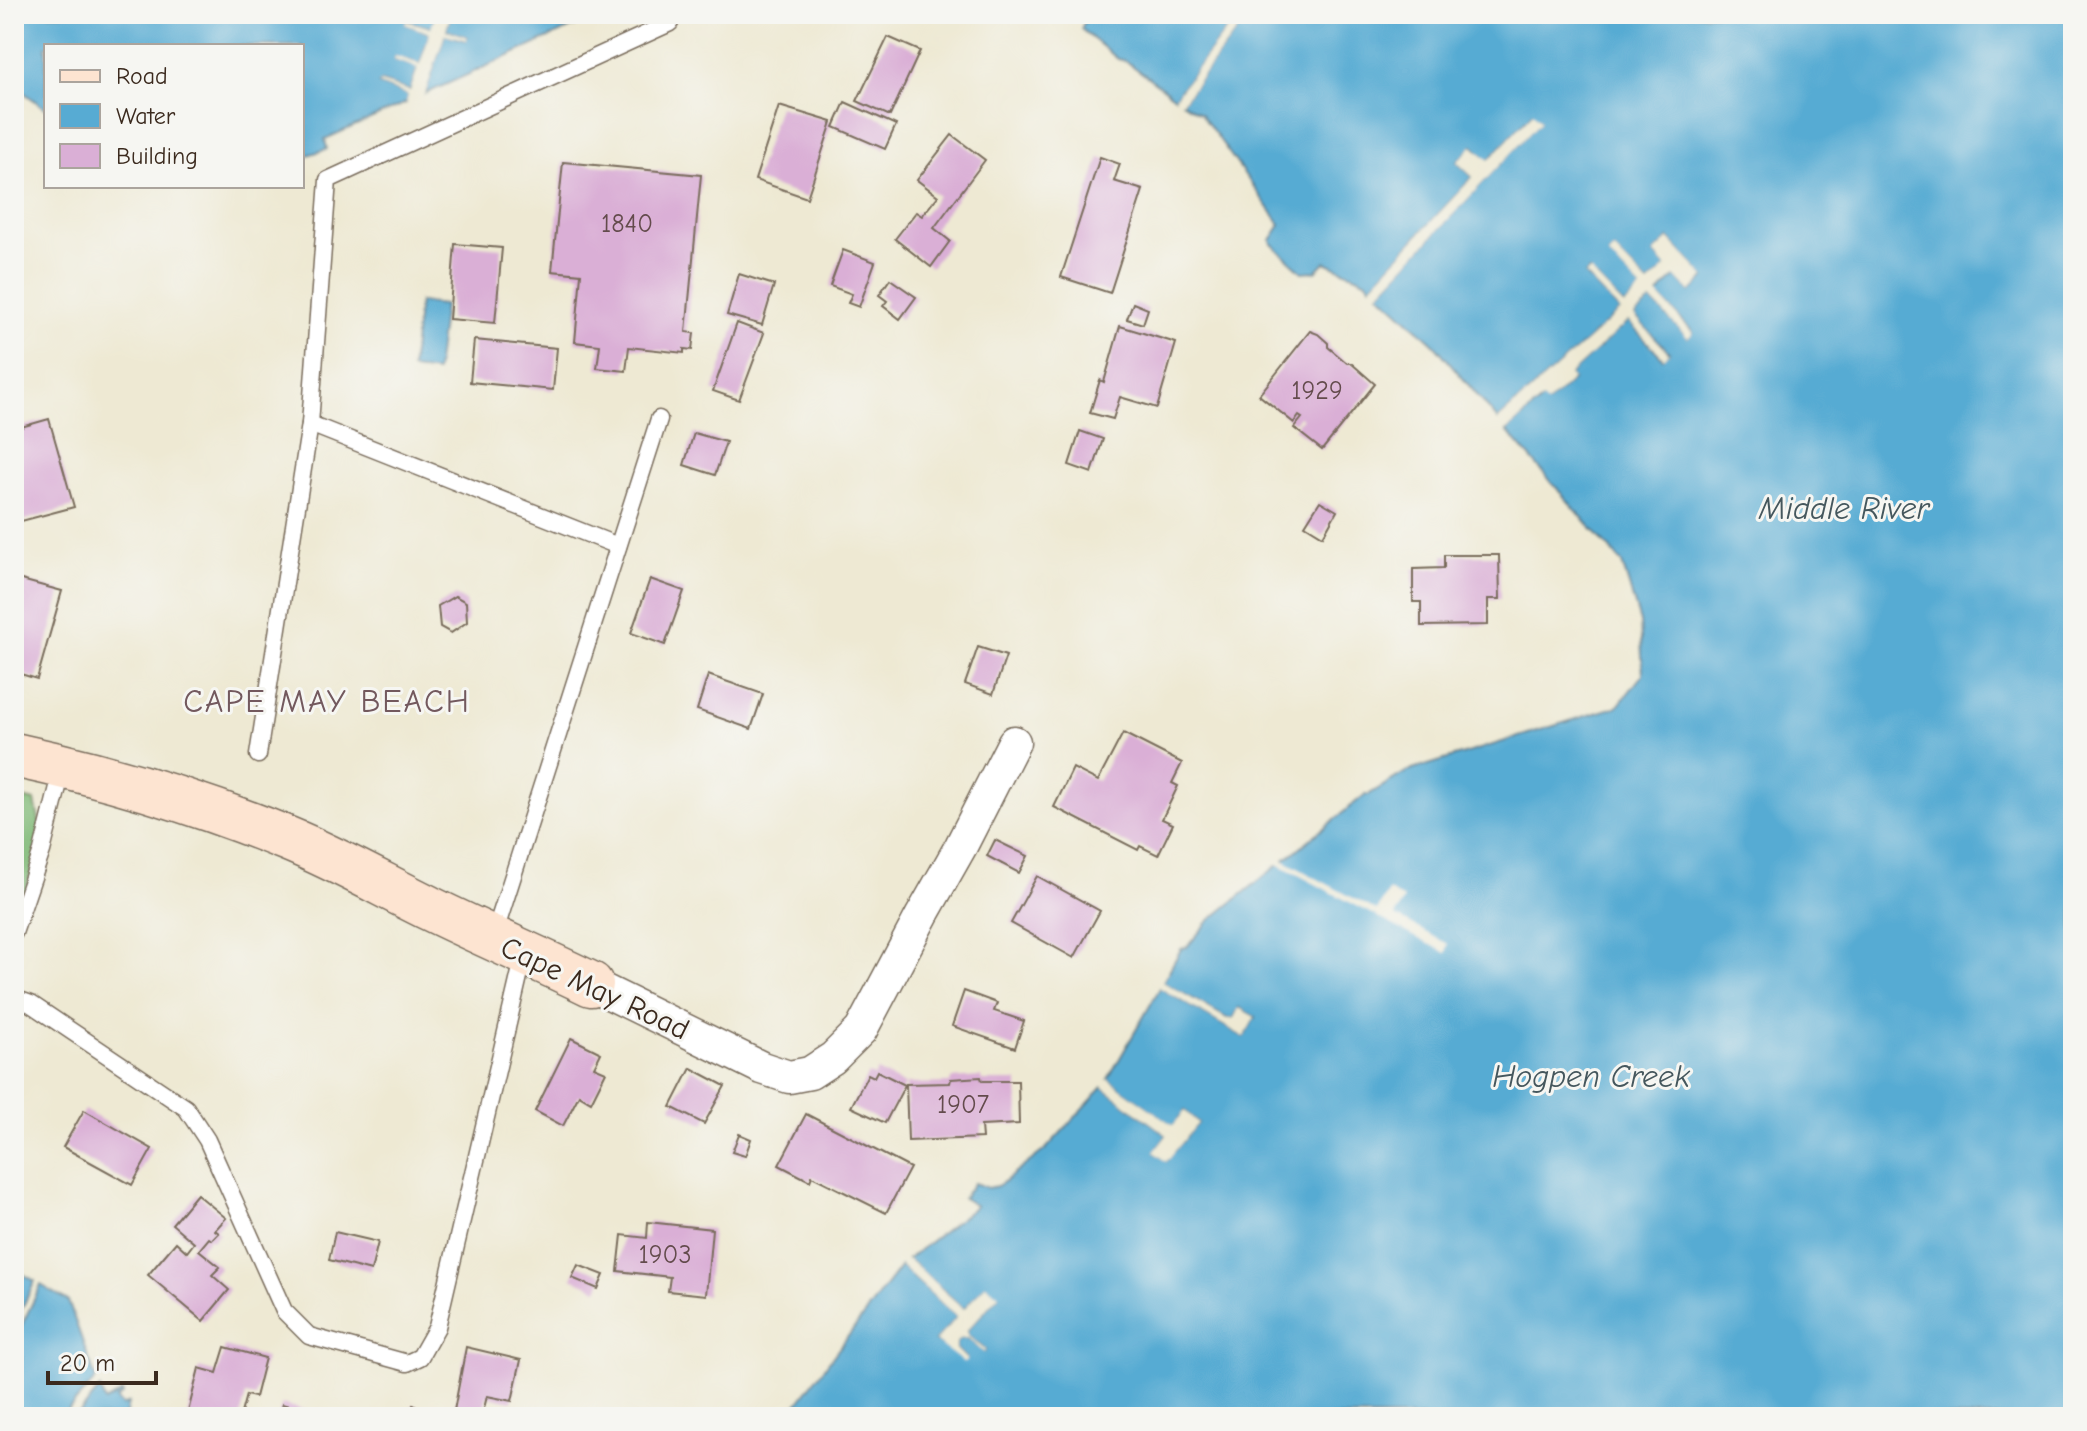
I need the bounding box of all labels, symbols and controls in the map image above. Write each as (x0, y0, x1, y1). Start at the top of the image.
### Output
legend (44, 44, 304, 188)
text: Road (116, 62, 168, 90)
text: Water (116, 102, 176, 130)
text: Building (116, 142, 198, 170)
house number: 1840 (601, 209, 653, 239)
house number: 1929 (1291, 376, 1343, 406)
water label: Middle River (1758, 490, 1930, 527)
district label: CAPE MAY BEACH (183, 683, 471, 720)
street label: Cape May Road (495, 930, 694, 1047)
water label: Hogpen Creek (1492, 1058, 1690, 1095)
house number: 1907 (937, 1090, 989, 1120)
house number: 1903 (638, 1240, 692, 1270)
scale bar (48, 1335, 156, 1385)
text: 20 m (60, 1349, 115, 1377)

